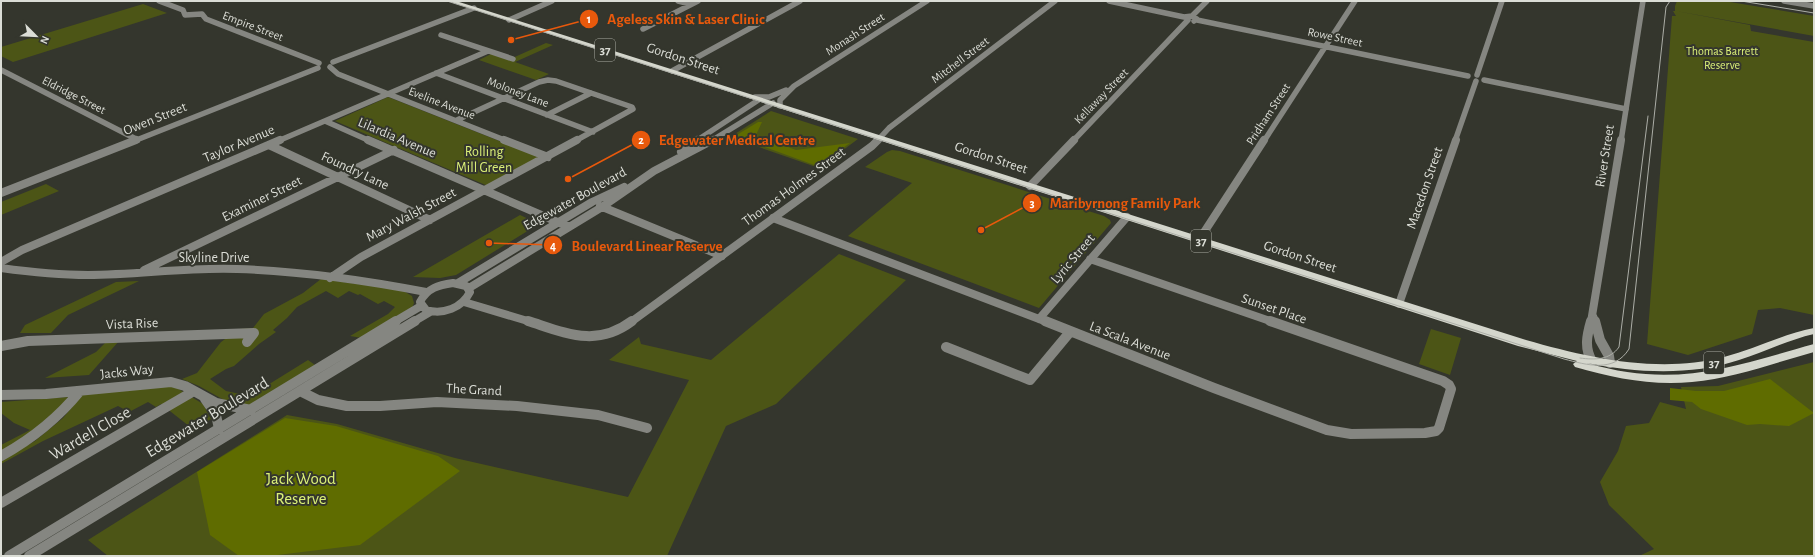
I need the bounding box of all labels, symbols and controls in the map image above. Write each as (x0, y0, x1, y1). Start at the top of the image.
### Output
callout: Ageless Skin & Laser Clinic (579, 5, 772, 32)
street label: Empire Street (221, 9, 285, 43)
street label: Monash Street (823, 10, 887, 57)
text: Ageless Skin & Laser Clinic (607, 12, 765, 27)
text: 1 (587, 13, 591, 25)
north arrow (16, 16, 56, 56)
street label: Rowe Street (1307, 25, 1364, 49)
text: N (38, 34, 51, 46)
street label: Mitchell Street (929, 34, 991, 85)
road number: 37 (595, 39, 615, 61)
street label: Gordon Street (645, 41, 722, 78)
park label: Thomas Barrett Reserve (1686, 45, 1758, 71)
street label: Kellaway Street (1072, 66, 1131, 127)
street label: Eldridge Street (40, 74, 108, 116)
street label: Moloney Lane (485, 75, 550, 110)
street label: Pridham Street (1244, 81, 1292, 147)
street label: Eveline Avenue (407, 85, 477, 121)
street label: Owen Street (121, 100, 189, 138)
street label: Lilardia Avenue (356, 115, 438, 161)
street label: Taylor Avenue (201, 123, 277, 165)
street label: River Street (1593, 123, 1617, 188)
callout: Edgewater Medical Centre (631, 126, 823, 153)
text: Edgewater Medical Centre (659, 133, 815, 148)
text: 2 (638, 134, 644, 146)
street label: Gordon Street (953, 140, 1030, 177)
park label: Rolling Mill Green (456, 145, 512, 175)
street label: Thomas Holmes Street (740, 145, 849, 229)
street label: Macedon Street (1404, 145, 1446, 231)
street label: Foundry Lane (319, 149, 391, 193)
street label: Edgewater Boulevard (521, 165, 629, 233)
street label: Examiner Street (220, 173, 305, 224)
street label: Mary Walsh Street (364, 185, 459, 245)
callout: Maribyrnong Family Park (1022, 189, 1209, 216)
text: Maribyrnong Family Park (1050, 196, 1201, 211)
text: 3 (1029, 197, 1035, 209)
road number: 37 (1191, 230, 1211, 252)
street label: Lyric Street (1048, 231, 1098, 286)
callout: Boulevard Linear Reserve (543, 232, 730, 259)
text: Boulevard Linear Reserve (571, 239, 723, 254)
street label: Gordon Street (1262, 239, 1339, 276)
text: 4 (550, 240, 556, 252)
street label: Skyline Drive (179, 251, 249, 265)
street label: Sunset Place (1239, 291, 1309, 327)
street label: Vista Rise (106, 316, 158, 332)
street label: La Scala Avenue (1087, 319, 1173, 363)
road number: 37 (1704, 352, 1724, 374)
street label: Jacks Way (100, 362, 154, 382)
street label: Edgewater Boulevard (143, 374, 272, 460)
street label: The Grand (446, 382, 502, 398)
street label: Wardell Close (46, 403, 134, 463)
park label: Jack Wood Reserve (266, 470, 336, 507)

